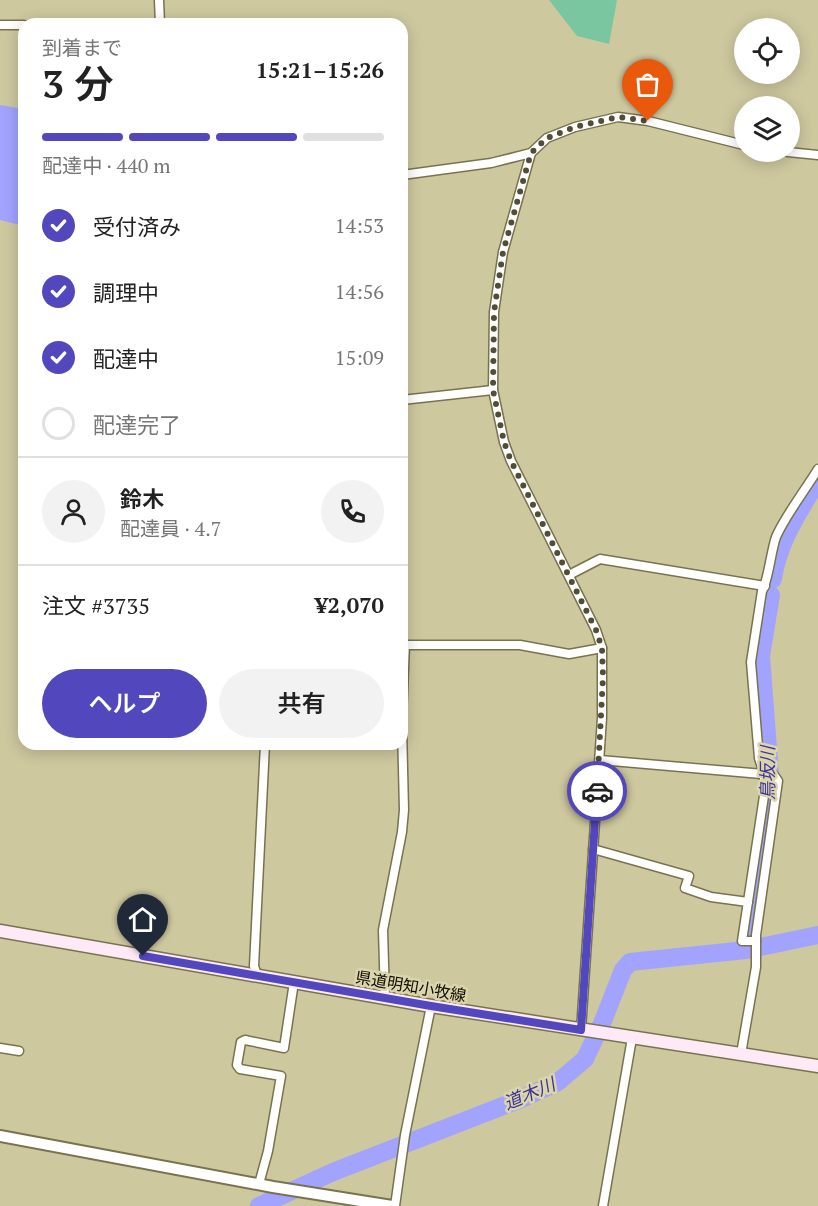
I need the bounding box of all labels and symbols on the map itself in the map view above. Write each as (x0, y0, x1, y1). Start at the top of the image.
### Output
pin (622, 59, 673, 121)
water label: 鳥坂川 (755, 744, 779, 800)
courier (567, 761, 627, 821)
pin (117, 894, 168, 956)
street label: 県道明知小牧線 (354, 965, 468, 1007)
water label: 道木川 (499, 1071, 560, 1115)

